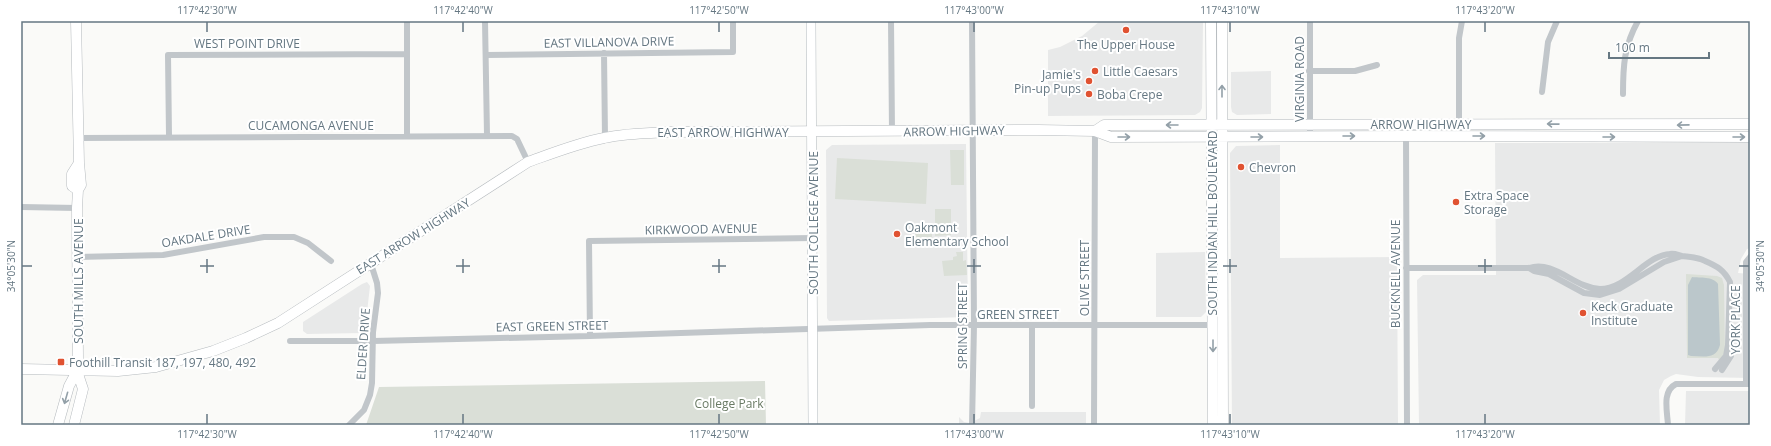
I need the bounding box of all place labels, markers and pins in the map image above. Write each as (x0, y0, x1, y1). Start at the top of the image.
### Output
marker: The Upper House (1121, 25, 1131, 35)
place label: The Upper House (1077, 36, 1175, 53)
place label: Little Caesars (1103, 63, 1178, 80)
place label: Jamie's Pin-up Pups (1014, 66, 1081, 97)
marker: Little Caesars (1090, 66, 1100, 76)
marker: Jamie's Pin-up Pups (1084, 76, 1094, 86)
place label: Boba Crepe (1097, 86, 1163, 103)
marker: Boba Crepe (1084, 89, 1094, 99)
place label: Chevron (1249, 159, 1296, 176)
marker: Chevron (1236, 162, 1246, 172)
place label: Extra Space Storage (1464, 187, 1529, 218)
marker: Extra Space Storage (1451, 197, 1461, 207)
place label: Oakmont Elementary School (905, 219, 1009, 250)
marker: Oakmont Elementary School (892, 229, 902, 239)
place label: Keck Graduate Institute (1591, 298, 1673, 329)
marker: Keck Graduate Institute (1578, 308, 1588, 318)
place label: Foothill Transit 187, 197, 480, 492 (69, 354, 256, 371)
marker: Foothill Transit 187, 197, 480, 492 (56, 357, 66, 367)

